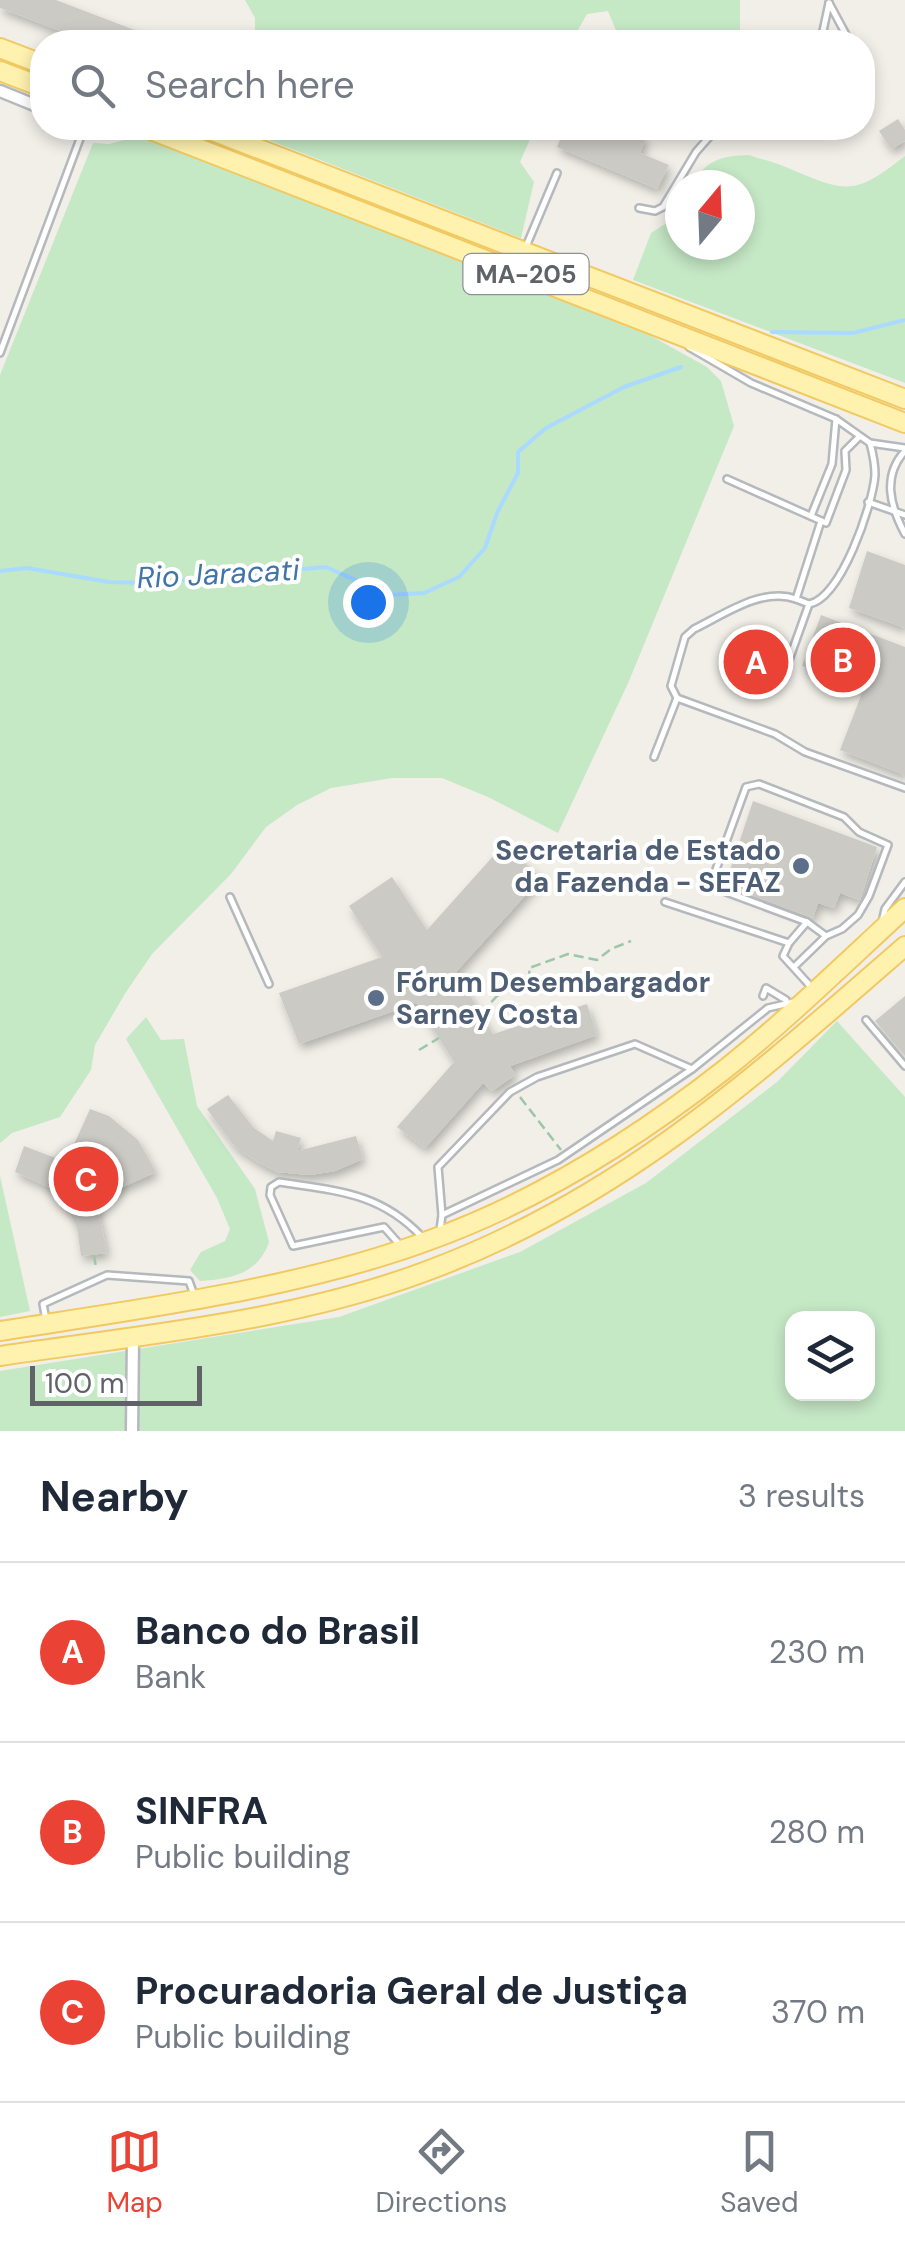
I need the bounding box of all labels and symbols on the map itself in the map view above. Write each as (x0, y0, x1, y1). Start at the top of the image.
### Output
north arrow (665, 170, 755, 260)
road number: MA-205 (464, 254, 588, 294)
water label: Rio Jaracati (136, 550, 301, 597)
your location (343, 577, 394, 628)
pin: B (810, 622, 876, 698)
pin: A (724, 624, 788, 700)
place label: Secretaria de Estado da Fazenda - SEFAZ (495, 832, 781, 901)
marker: Secretaria de Estado da Fazenda - SEFAZ (790, 855, 812, 877)
place label: Fórum Desembargador Sarney Costa (396, 964, 710, 1033)
marker: Fórum Desembargador Sarney Costa (365, 987, 387, 1009)
pin: C (54, 1142, 118, 1216)
scale bar (30, 1361, 202, 1406)

